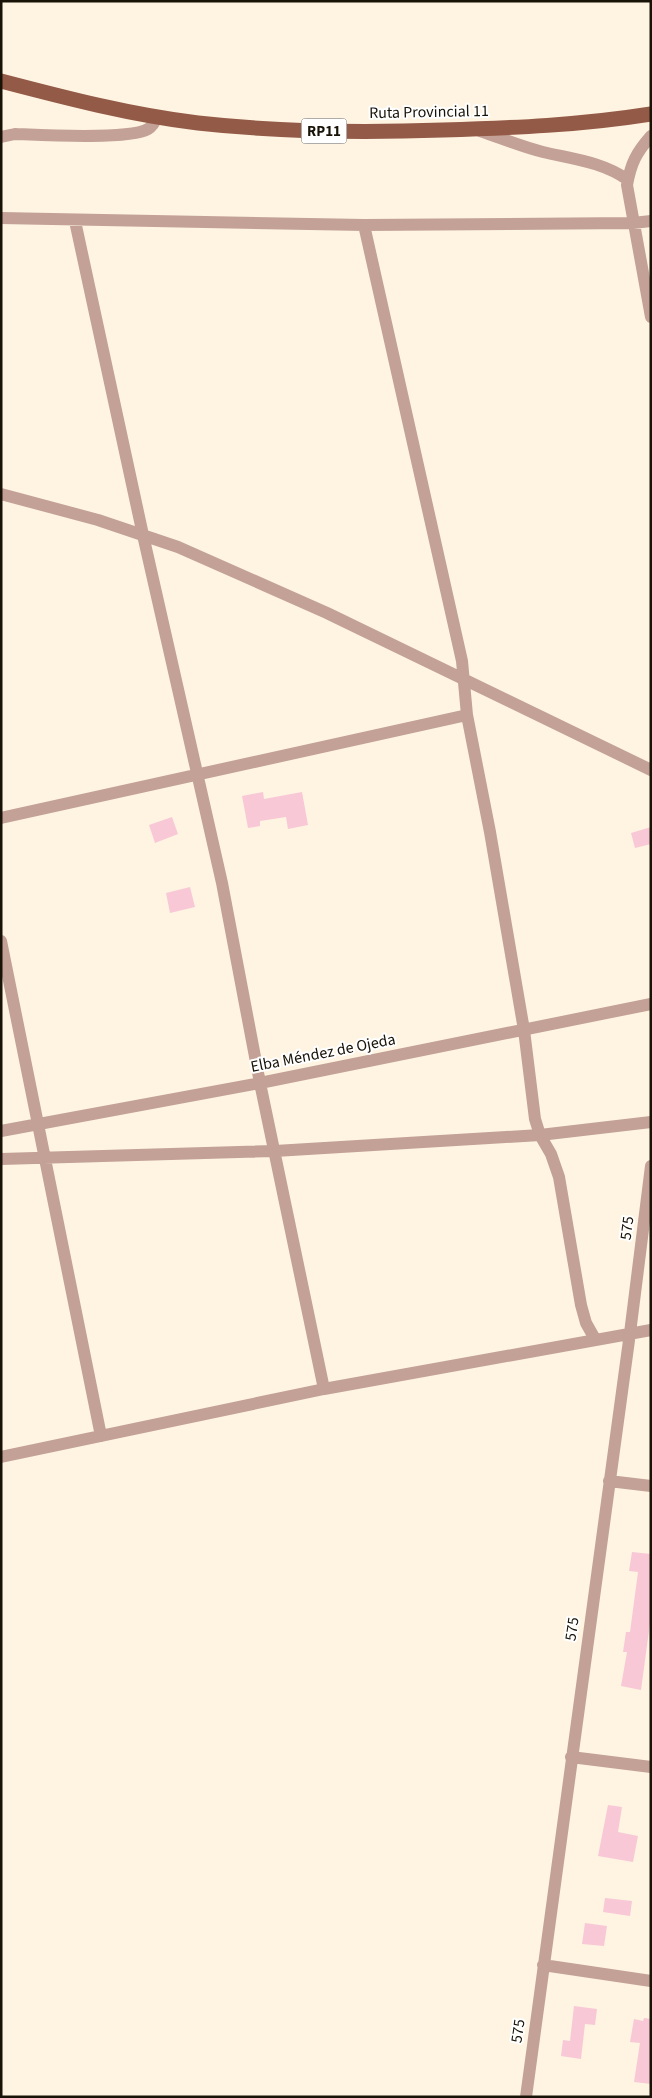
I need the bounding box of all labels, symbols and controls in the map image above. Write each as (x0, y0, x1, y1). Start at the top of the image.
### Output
street label: Ruta Provincial 11 (369, 100, 489, 124)
road number: RP11 (302, 118, 346, 144)
street label: Elba Méndez de Ojeda (249, 1028, 397, 1078)
street label: 575 (615, 1215, 639, 1241)
street label: 575 (559, 1616, 585, 1642)
street label: 575 (505, 2018, 531, 2044)

